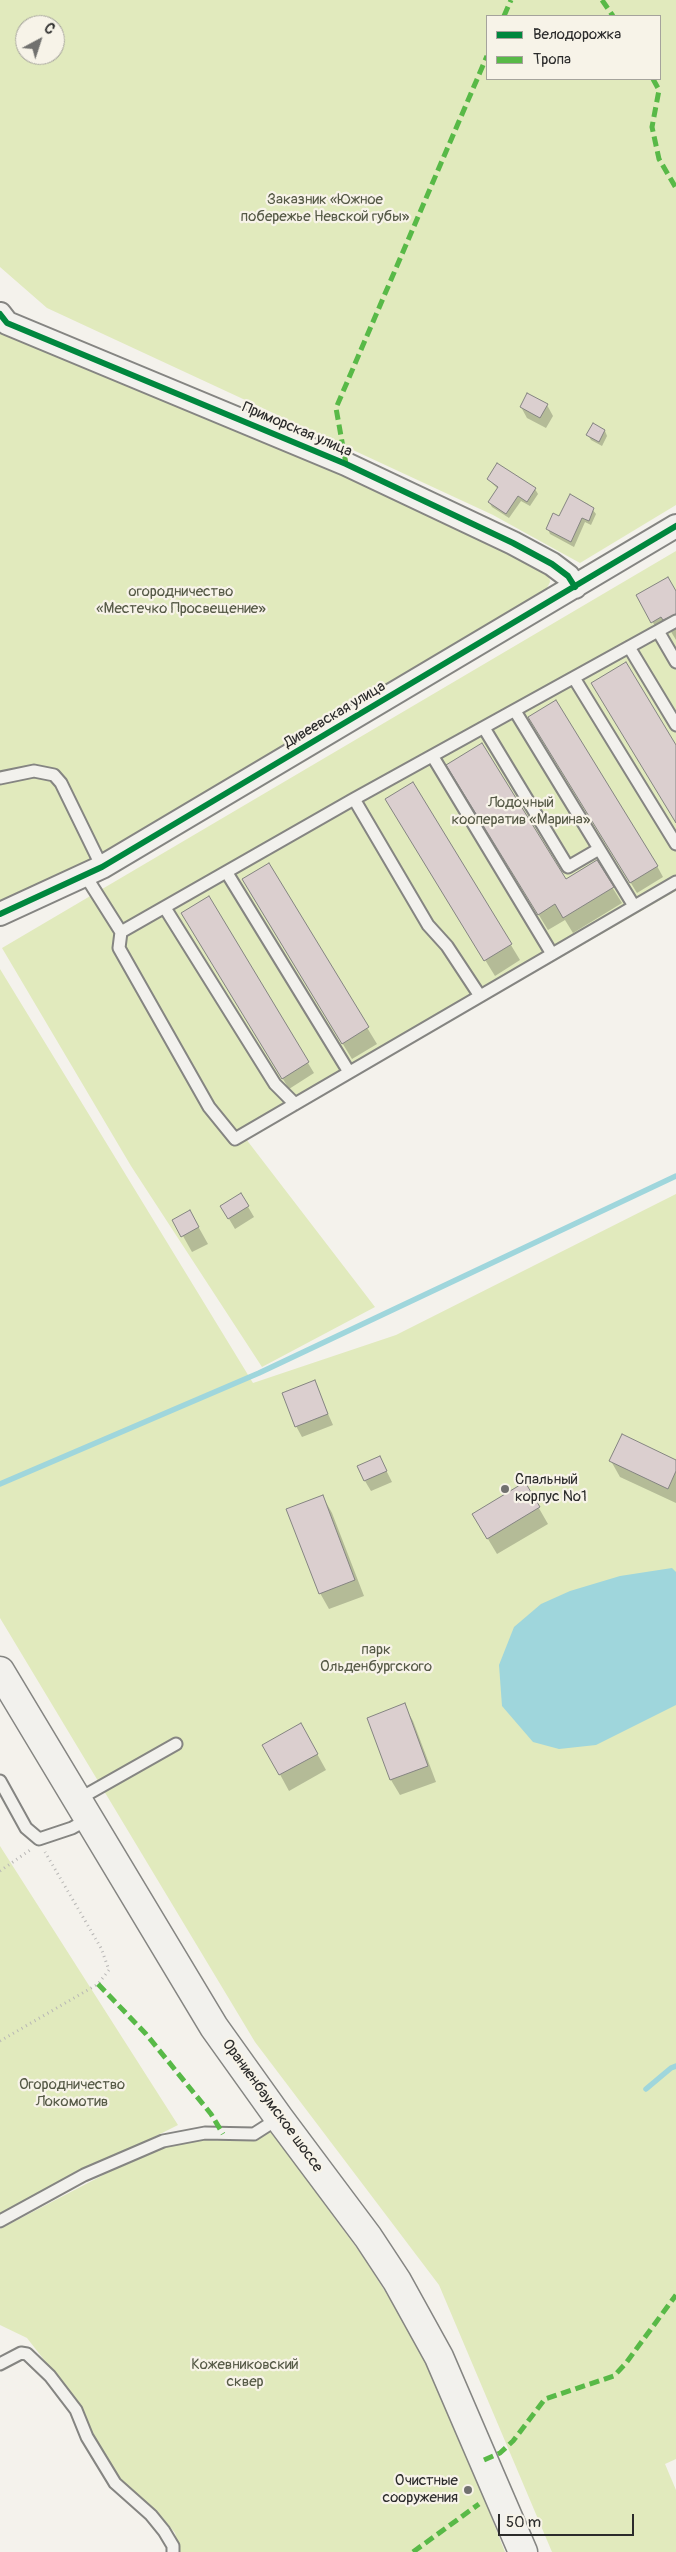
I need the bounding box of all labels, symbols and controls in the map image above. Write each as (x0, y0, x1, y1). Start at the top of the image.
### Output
north arrow (15, 15, 65, 65)
legend (486, 15, 661, 80)
text: С (41, 20, 58, 38)
text: Велодорожка (533, 25, 621, 44)
text: Тропа (533, 50, 571, 69)
park label: Заказник «Южное побережье Невской губы» (241, 191, 409, 226)
street label: Приморская улица (239, 399, 355, 461)
park label: огородничество «Местечко Просвещение» (96, 583, 266, 618)
street label: Дивеевская улица (281, 678, 389, 752)
park label: Лодочный кооператив «Марина» (452, 794, 590, 829)
place label: Спальный корпус №1 (515, 1471, 587, 1506)
marker: Спальный корпус №1 (499, 1483, 511, 1495)
park label: парк Ольденбургского (320, 1641, 432, 1676)
street label: Ораниенбаумское шоссе (218, 2036, 326, 2176)
park label: Огородничество Локомотив (19, 2076, 125, 2111)
park label: Кожевниковский сквер (191, 2356, 299, 2391)
place label: Очистные сооружения (383, 2472, 458, 2507)
marker: Очистные сооружения (462, 2484, 474, 2496)
scale bar (501, 2504, 637, 2536)
text: 50 m (506, 2513, 541, 2532)

